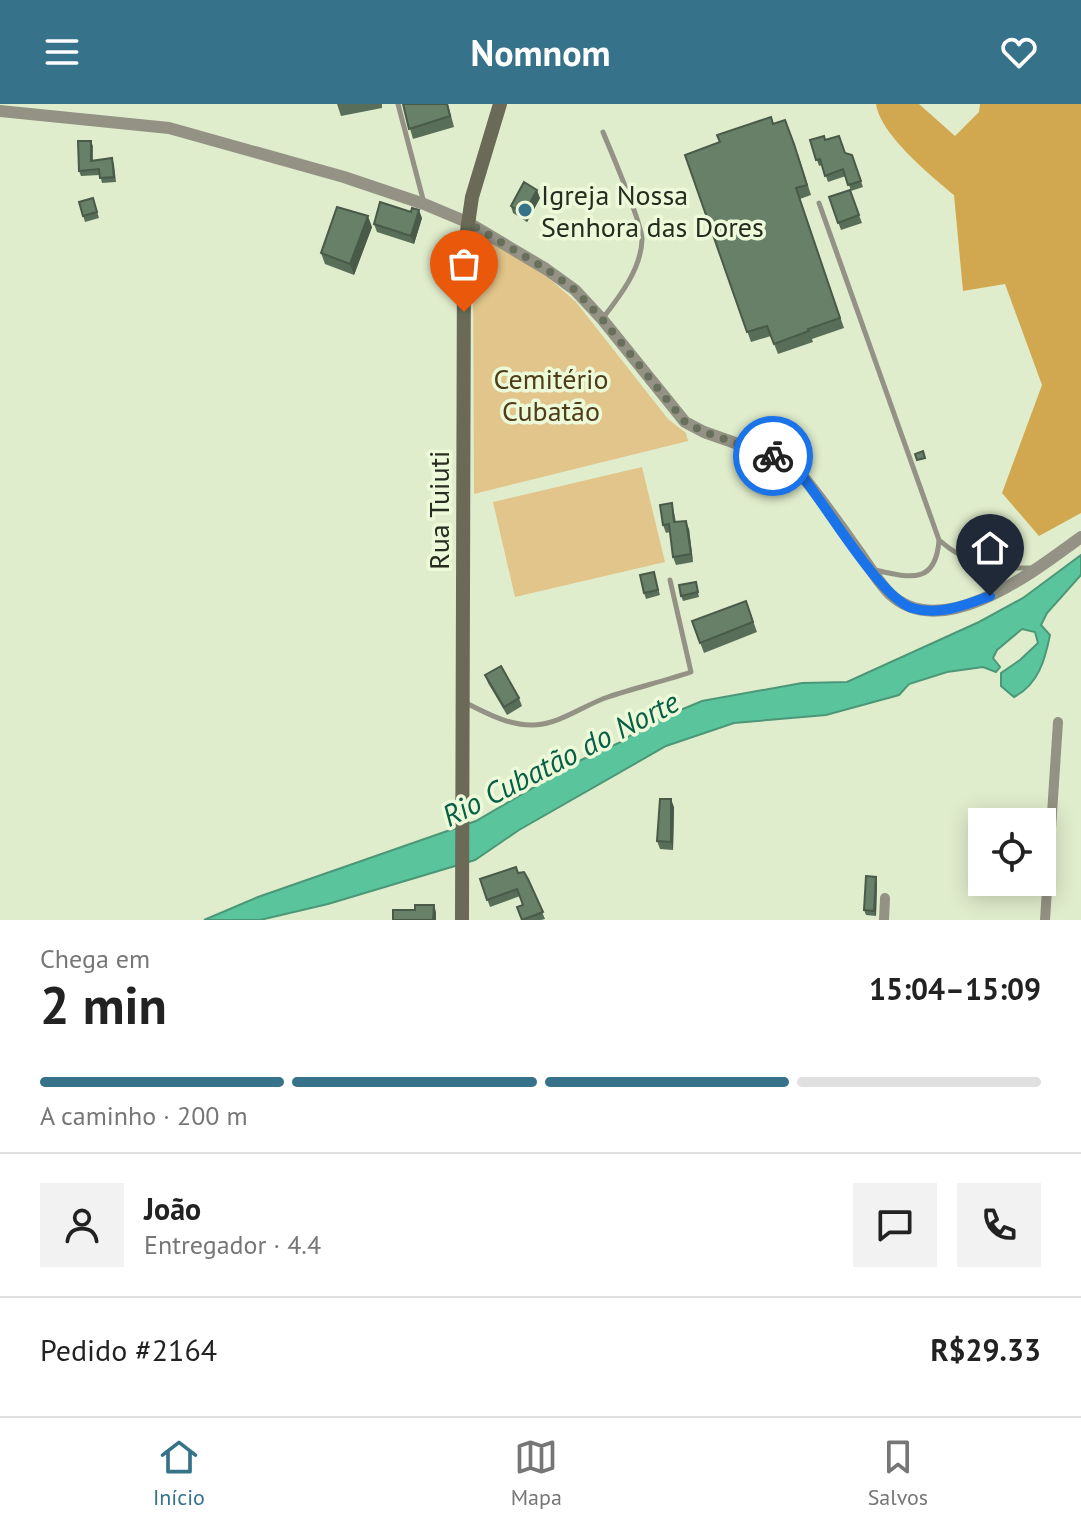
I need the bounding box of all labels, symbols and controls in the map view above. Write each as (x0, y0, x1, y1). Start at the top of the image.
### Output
text: Nomnom (471, 29, 610, 76)
icon: menu (40, 30, 84, 74)
icon: heart (997, 30, 1041, 74)
place label: Igreja Nossa Senhora das Dores (541, 176, 764, 245)
marker: Igreja Nossa Senhora das Dores (516, 201, 534, 219)
pin (430, 230, 498, 312)
icon: bag (442, 242, 486, 286)
park label: Cemitério Cubatão (494, 360, 608, 429)
courier (733, 416, 813, 496)
icon: bike (751, 434, 795, 478)
street label: Rua Tuiuti (420, 450, 457, 570)
pin (956, 514, 1024, 596)
icon: home (968, 526, 1012, 570)
water label: Rio Cubatão do Norte (435, 681, 685, 835)
map controls (968, 808, 1056, 896)
button: locate (968, 808, 1056, 896)
text: Chega em (40, 942, 150, 975)
text: 15:04–15:09 (869, 969, 1041, 1008)
text: 2 min (40, 971, 167, 1038)
text: A caminho · 200 m (40, 1099, 248, 1132)
button: person (40, 1183, 124, 1267)
button: chat (853, 1183, 937, 1267)
button: phone (957, 1183, 1041, 1267)
text: João (144, 1189, 201, 1228)
text: Entregador · 4.4 (144, 1228, 321, 1261)
text: Pedido #2164 (40, 1330, 217, 1369)
text: R$29.33 (931, 1330, 1041, 1369)
tab: Início (153, 1435, 205, 1511)
tab: Mapa (511, 1435, 562, 1511)
tab: Salvos (868, 1435, 928, 1511)

